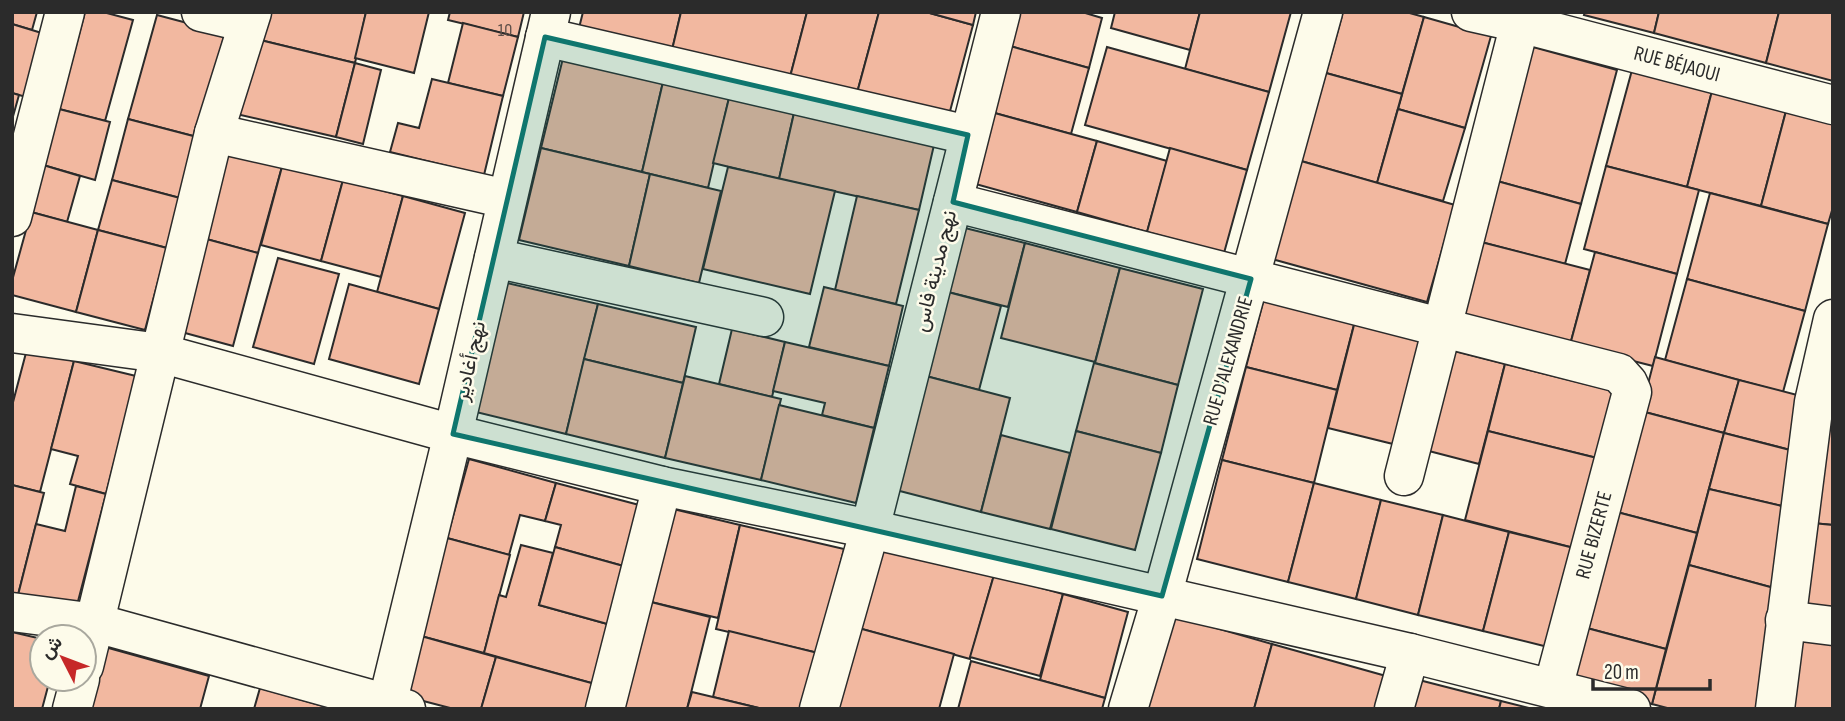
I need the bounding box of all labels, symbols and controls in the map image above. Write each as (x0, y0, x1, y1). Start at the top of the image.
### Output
house number: 10 (498, 20, 512, 41)
street label: RUE BÉJAOUI (1631, 41, 1723, 87)
street label: نهج مدينة فاس (908, 208, 963, 335)
street label: RUE D'ALEXANDRIE (1198, 294, 1258, 428)
street label: نهج أغادير (448, 319, 492, 404)
street label: RUE BIZERTE (1570, 489, 1618, 581)
north arrow (28, 623, 98, 693)
text: ش (35, 631, 68, 664)
scale bar (1593, 648, 1710, 692)
text: 20 m (1604, 660, 1639, 685)

